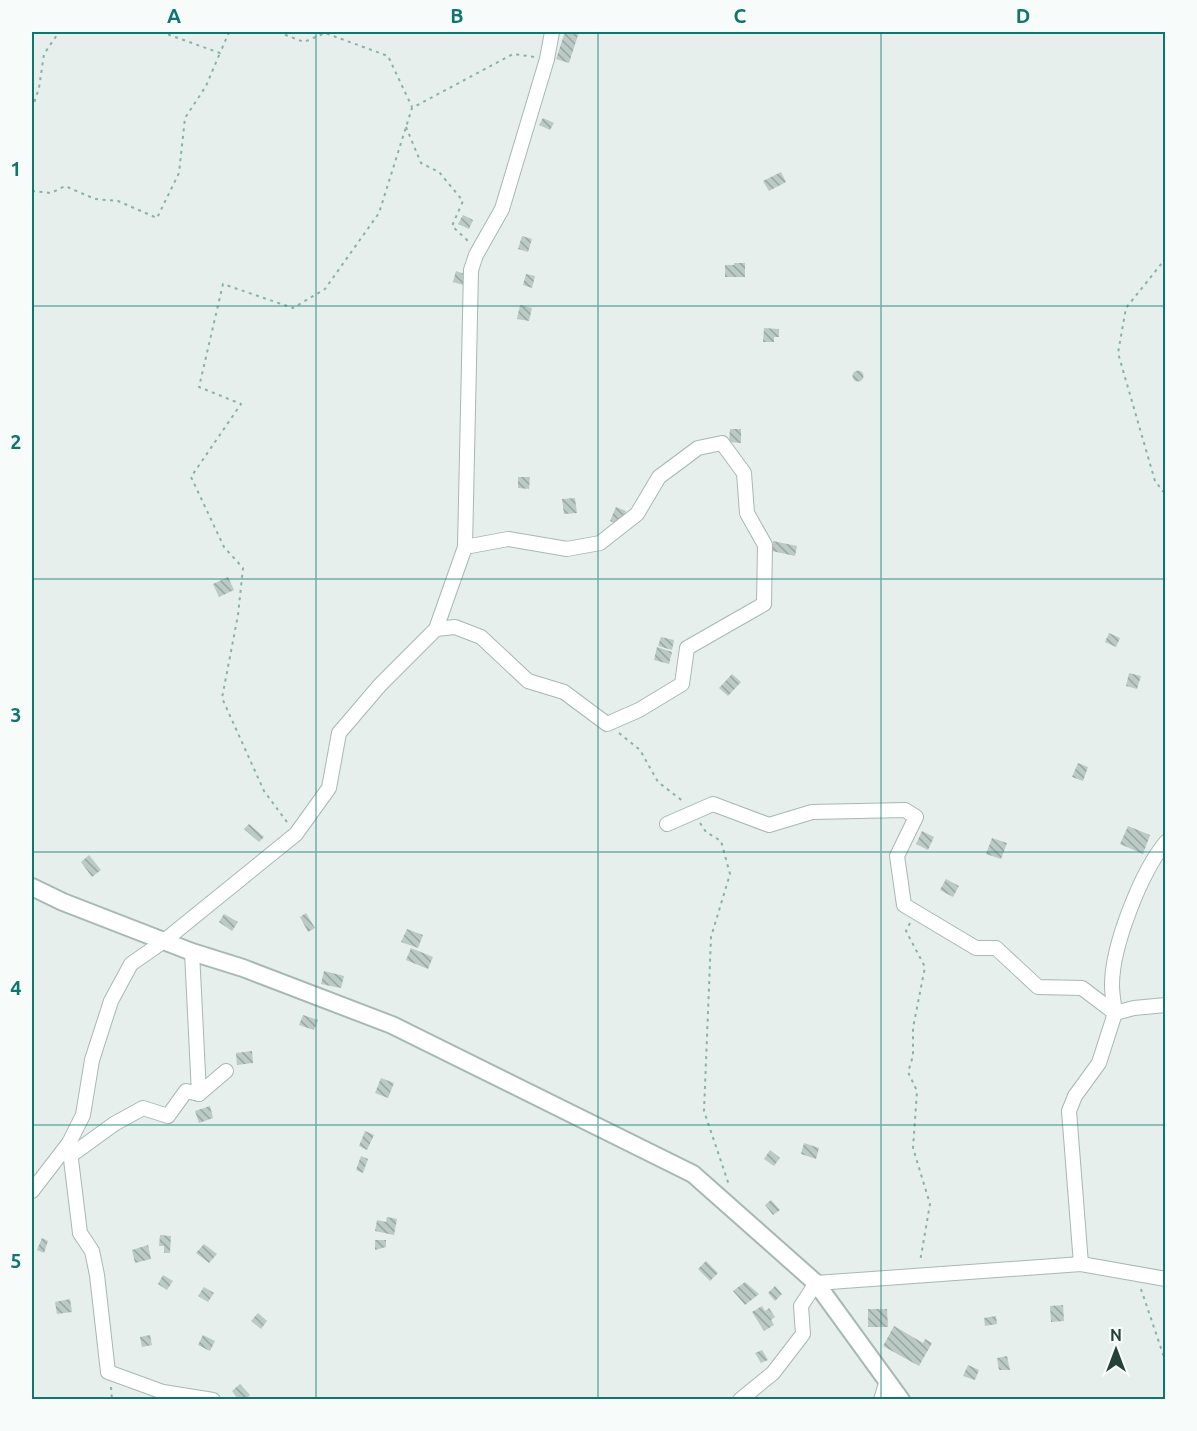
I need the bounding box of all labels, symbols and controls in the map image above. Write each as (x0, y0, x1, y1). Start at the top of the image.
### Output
text: A (167, 4, 181, 27)
text: B (450, 4, 464, 27)
text: C (734, 4, 747, 27)
text: D (1016, 4, 1030, 27)
text: 1 (10, 157, 22, 180)
text: 2 (10, 430, 22, 453)
text: 3 (10, 703, 22, 726)
text: 4 (10, 976, 22, 999)
text: 5 (10, 1249, 22, 1272)
north arrow (1086, 1320, 1146, 1380)
text: N (1110, 1326, 1122, 1344)

